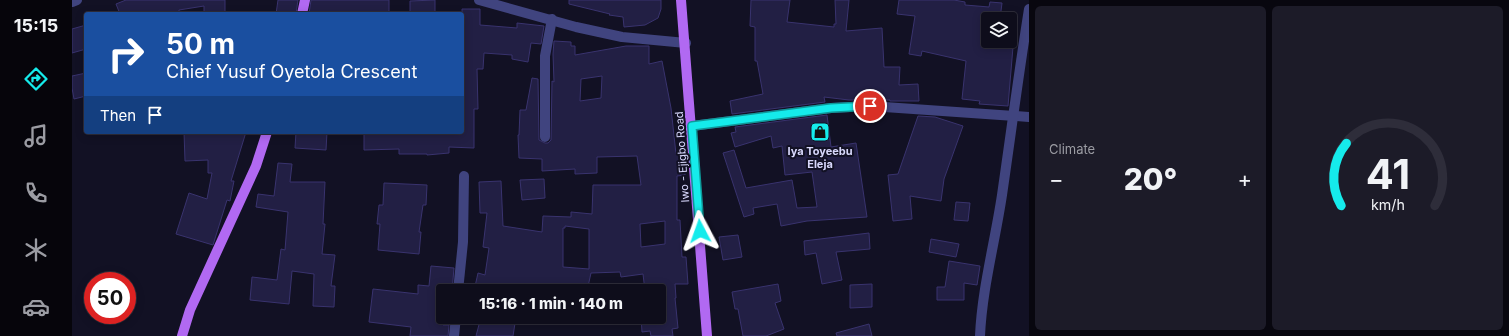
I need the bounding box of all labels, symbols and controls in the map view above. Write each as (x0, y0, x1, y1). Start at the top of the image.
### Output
map controls (981, 12, 1017, 48)
button: layers (981, 12, 1017, 48)
text: 15:15 (14, 15, 58, 36)
text: 50 m (166, 27, 235, 61)
icon: right (100, 28, 152, 80)
text: Chief Yusuf Oyetola Crescent (166, 61, 417, 82)
icon: directions (22, 65, 50, 93)
pin (853, 89, 887, 123)
icon: arrive (859, 95, 881, 117)
icon: arrive (144, 104, 166, 126)
text: Then (100, 106, 136, 125)
street label: Iwo - Ejigbo Road (672, 111, 692, 203)
shop icon: Iya Toyeebu Eleja (809, 121, 831, 143)
icon: music (22, 122, 50, 150)
text: Climate (1049, 141, 1095, 157)
place label: Iya Toyeebu Eleja (787, 144, 853, 171)
text: 41 (1365, 149, 1410, 199)
text: 20° (1124, 161, 1177, 197)
text: − (1049, 166, 1064, 192)
text: + (1237, 166, 1252, 192)
icon: phone (22, 179, 50, 207)
text: km/h (1371, 196, 1404, 213)
position arrow (679, 210, 721, 252)
icon: climate (22, 236, 50, 264)
speed limit sign: 50 (84, 272, 136, 324)
icon: car (22, 293, 50, 321)
text: 15:16 · 1 min · 140 m (479, 294, 623, 313)

